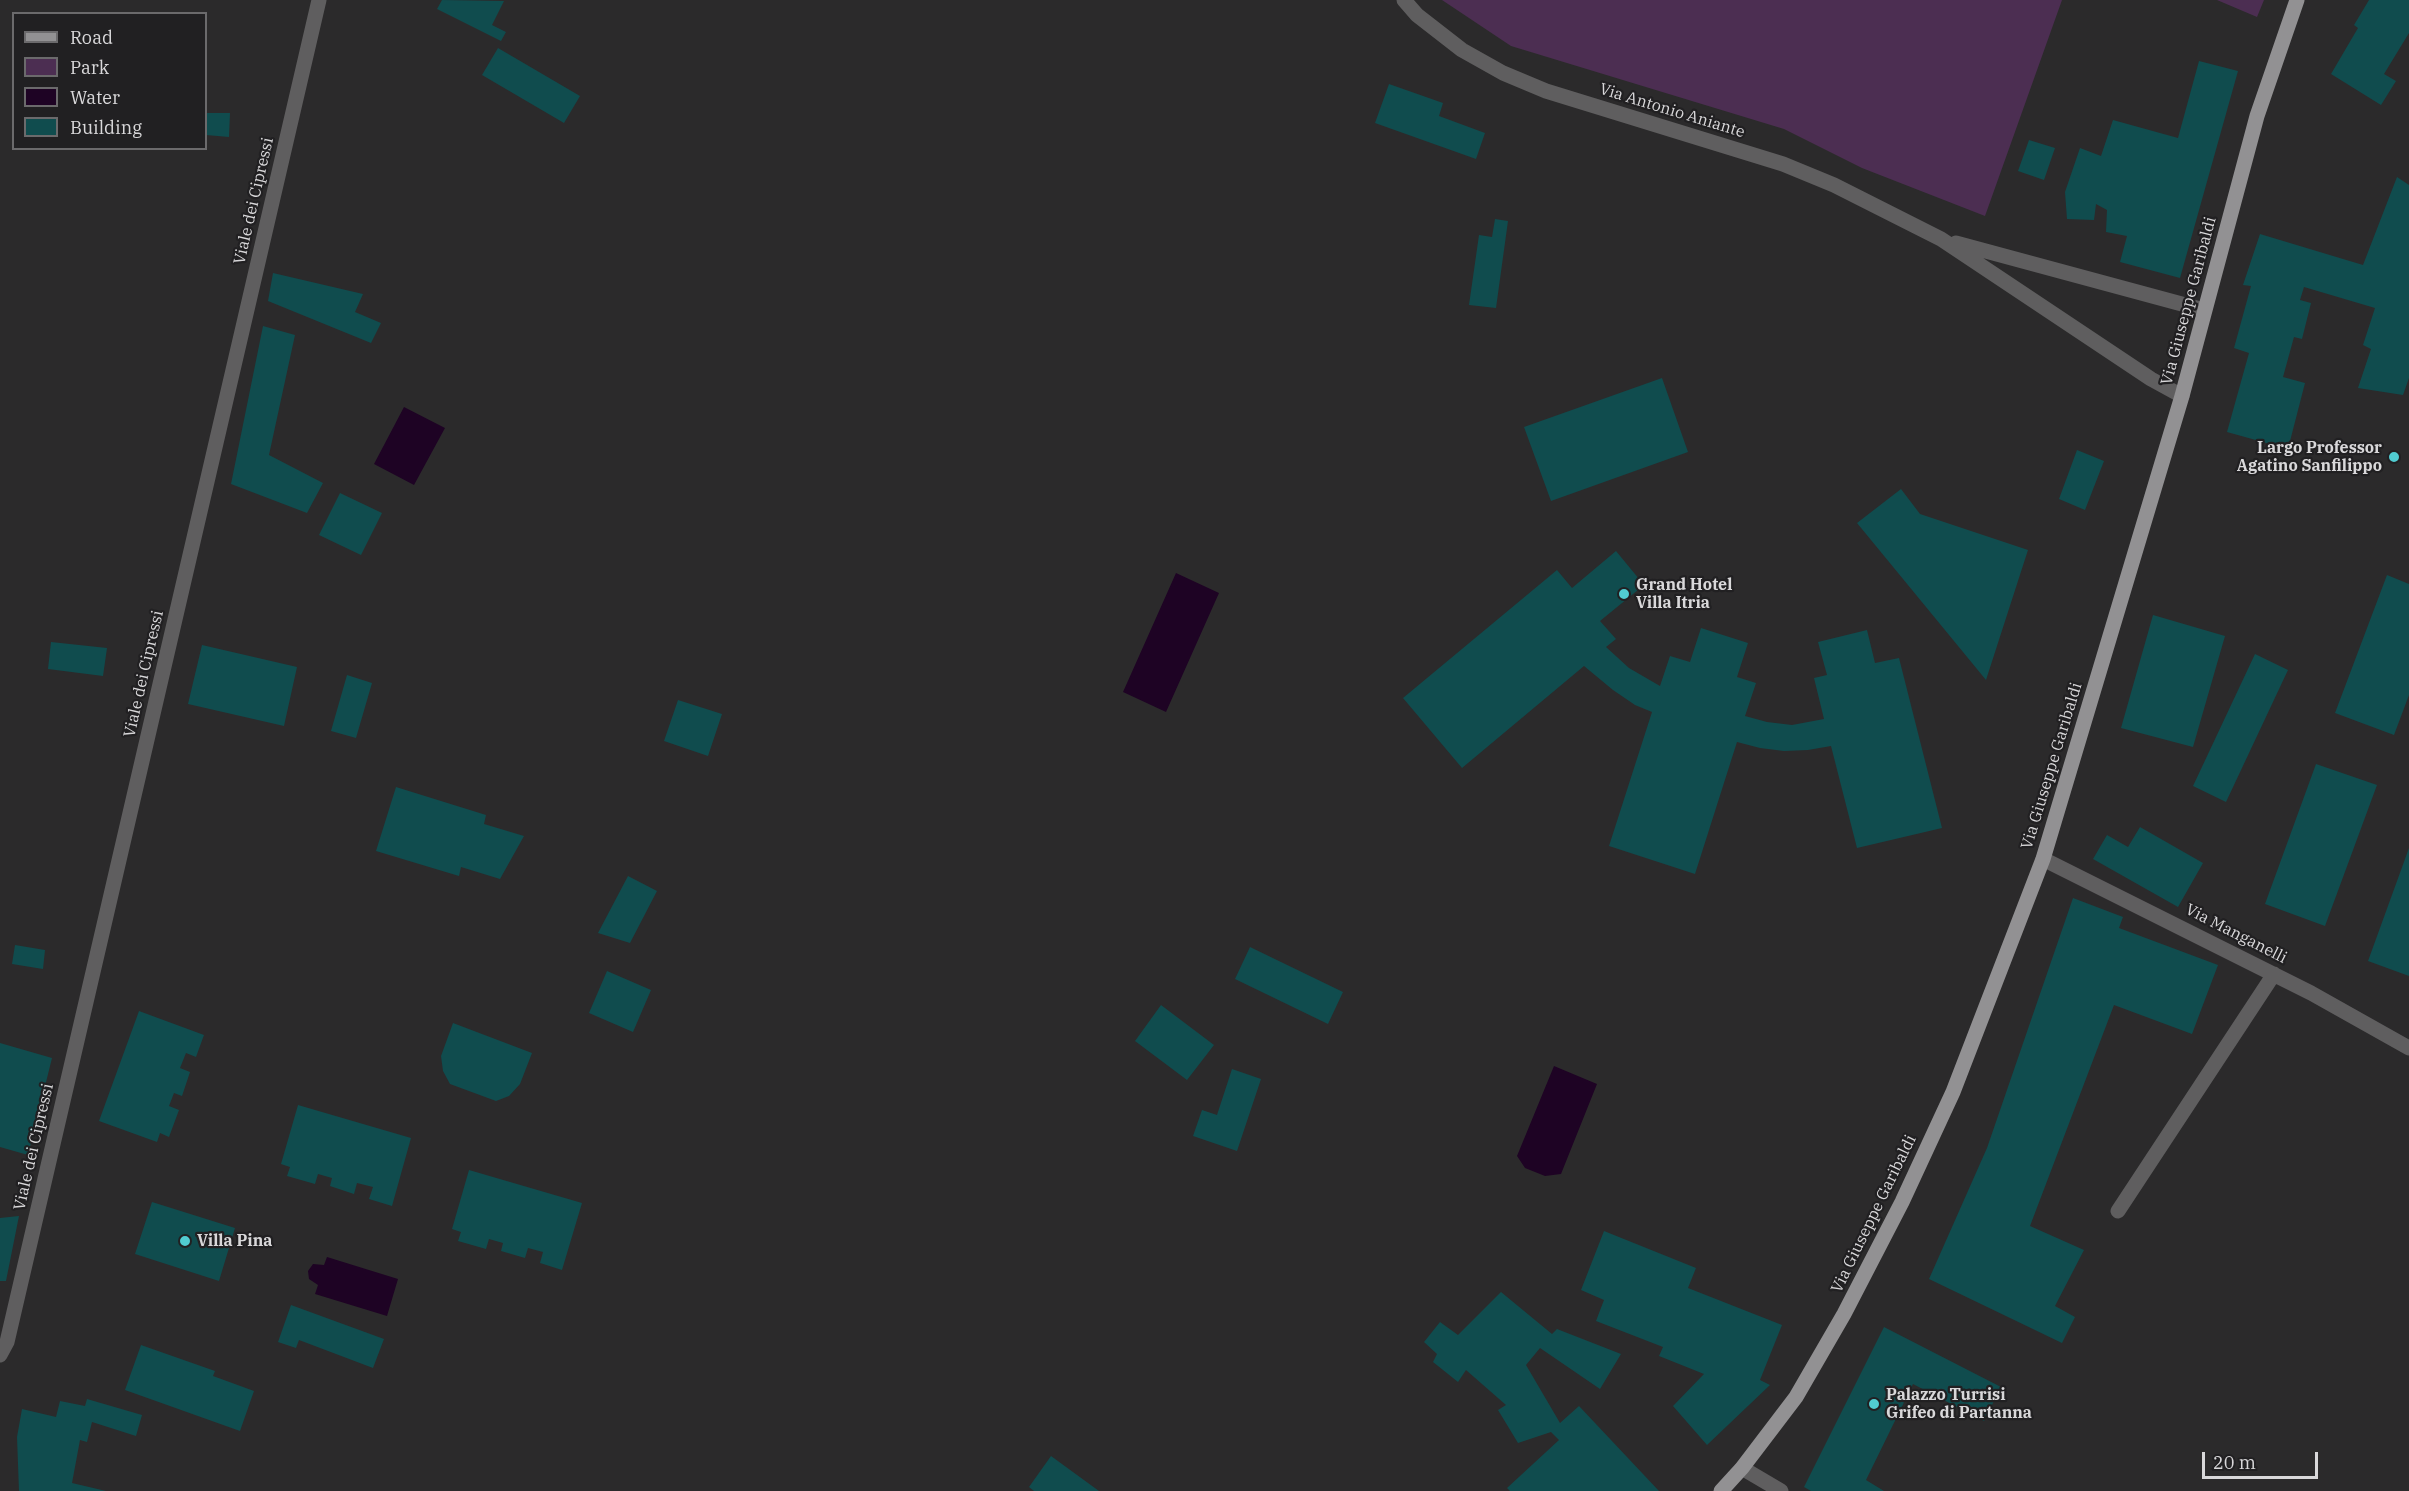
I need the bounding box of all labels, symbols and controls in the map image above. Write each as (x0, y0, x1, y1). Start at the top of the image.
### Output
legend (12, 12, 207, 150)
text: Road (70, 26, 113, 49)
text: Park (70, 56, 109, 79)
street label: Via Antonio Aniante (1597, 80, 1747, 142)
text: Water (70, 86, 120, 109)
text: Building (70, 116, 142, 139)
street label: Viale dei Cipressi (230, 136, 278, 266)
street label: Via Giuseppe Garibaldi (2157, 215, 2221, 387)
place label: Largo Professor Agatino Sanfilippo (2237, 438, 2382, 476)
marker: Largo Professor Agatino Sanfilippo (2387, 450, 2401, 464)
place label: Grand Hotel Villa Itria (1636, 575, 1732, 613)
marker: Grand Hotel Villa Itria (1617, 587, 1631, 601)
street label: Viale dei Cipressi (120, 609, 168, 739)
street label: Via Giuseppe Garibaldi (2017, 680, 2087, 852)
street label: Via Manganelli (2182, 900, 2290, 968)
street label: Viale dei Cipressi (10, 1082, 58, 1212)
street label: Via Giuseppe Garibaldi (1827, 1132, 1921, 1296)
place label: Villa Pina (197, 1231, 272, 1251)
marker: Villa Pina (178, 1234, 192, 1248)
place label: Palazzo Turrisi Grifeo di Partanna (1886, 1385, 2032, 1423)
marker: Palazzo Turrisi Grifeo di Partanna (1867, 1397, 1881, 1411)
scale bar (2205, 1440, 2320, 1478)
text: 20 m (2213, 1451, 2256, 1474)

